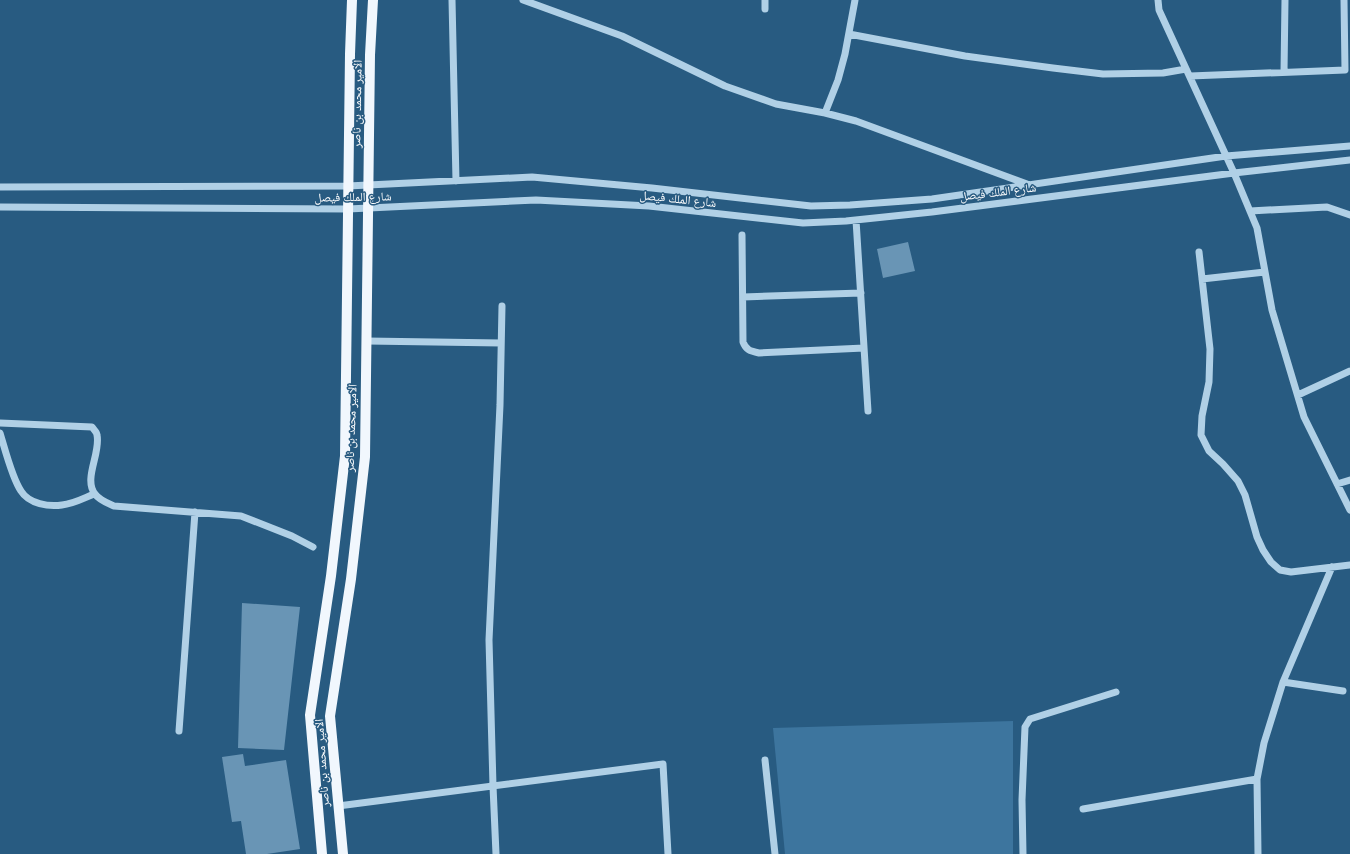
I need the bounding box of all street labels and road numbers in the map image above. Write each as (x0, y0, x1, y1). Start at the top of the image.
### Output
street label: الامير محمد بن ناصر (348, 60, 365, 149)
street label: شارع الملك فيصل (959, 179, 1037, 205)
street label: شارع الملك فيصل (639, 187, 717, 211)
street label: شارع الملك فيصل (314, 188, 392, 206)
street label: الامير محمد بن ناصر (341, 384, 360, 473)
street label: الامير محمد بن ناصر (311, 718, 332, 809)

